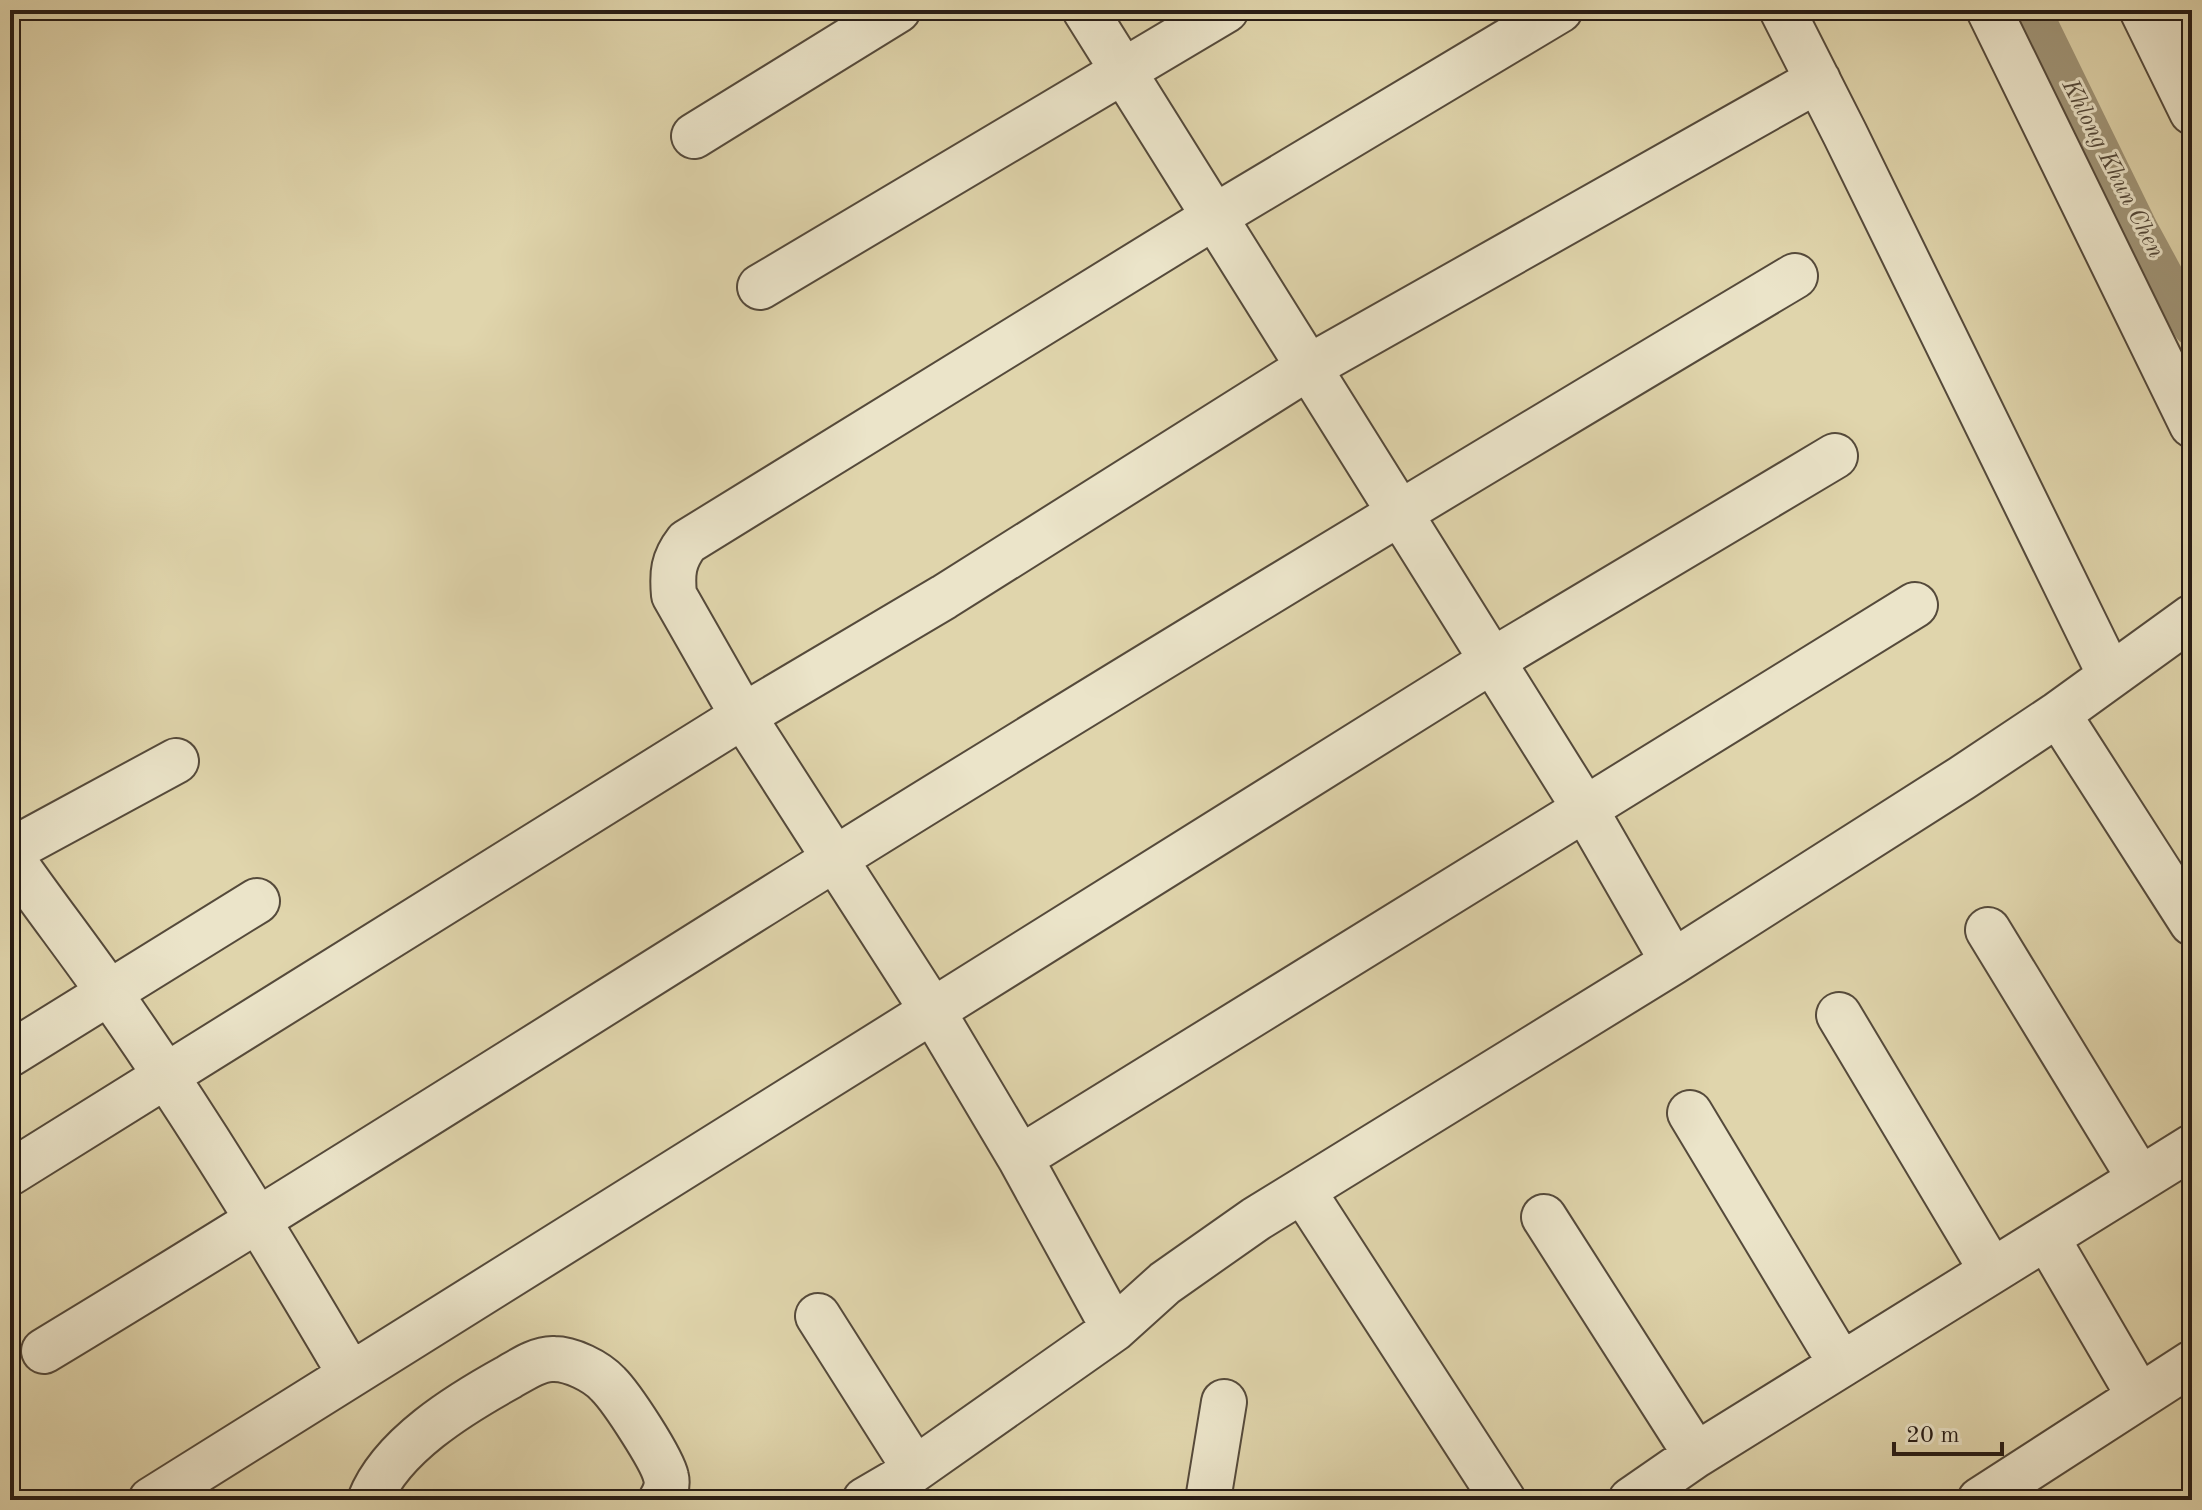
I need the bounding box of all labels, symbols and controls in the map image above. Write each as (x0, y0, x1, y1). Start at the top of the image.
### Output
water label: Khlong Khun Chen (2056, 75, 2168, 262)
scale bar (1894, 1406, 2002, 1456)
text: 20 m (1906, 1424, 1960, 1448)

